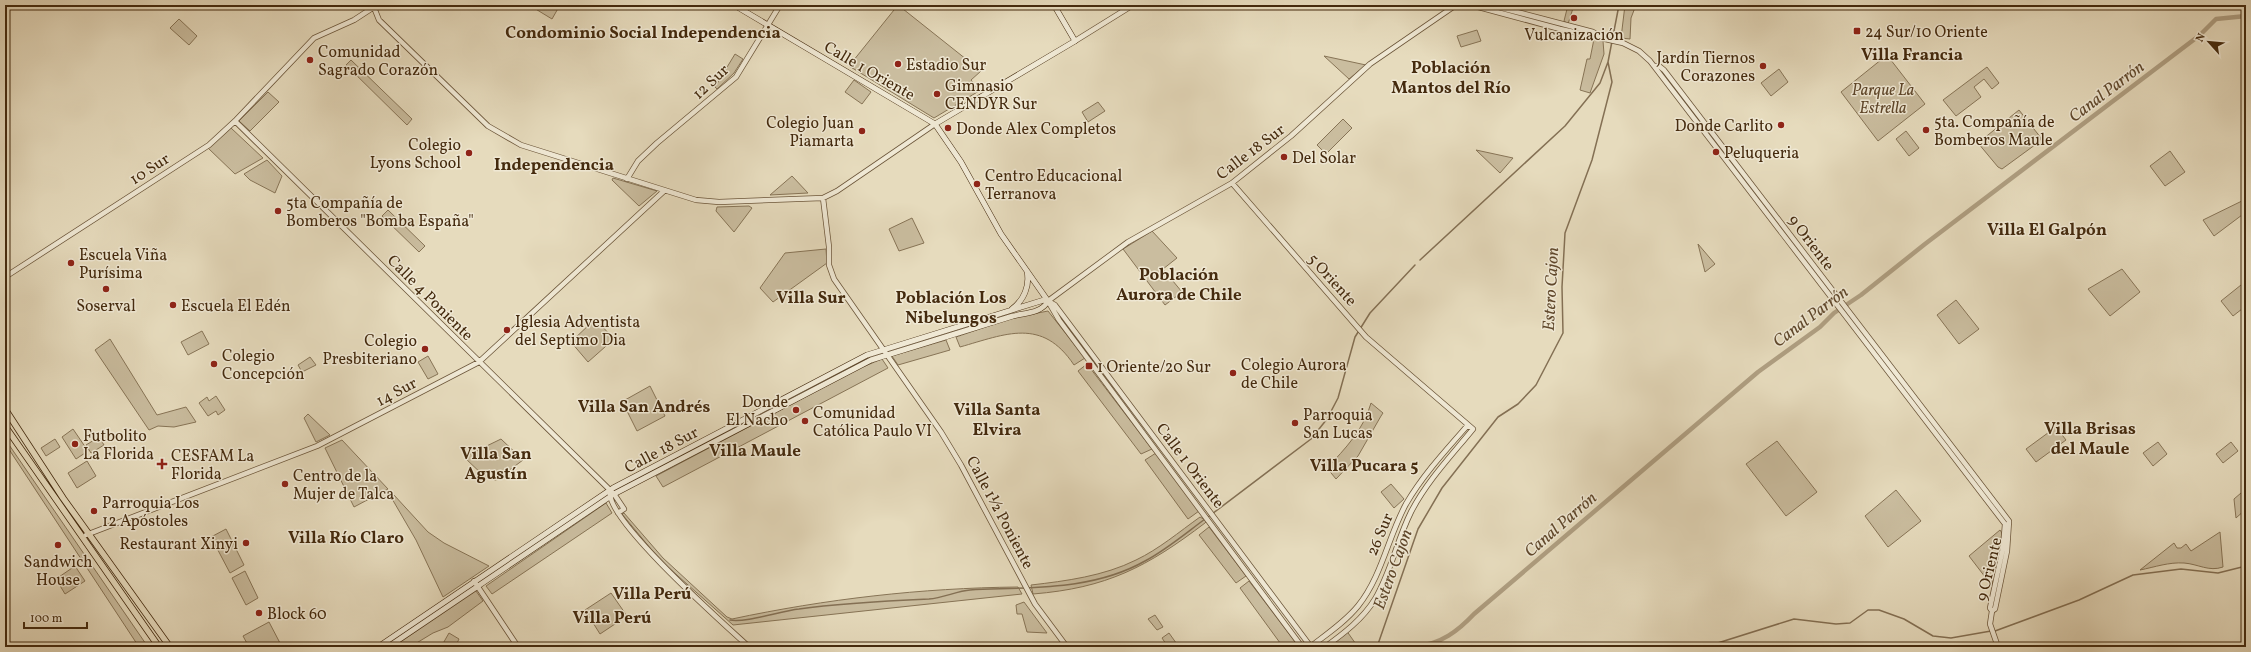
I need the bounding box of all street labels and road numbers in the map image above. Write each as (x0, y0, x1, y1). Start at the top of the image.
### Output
street label: Calle 1 Oriente (820, 37, 918, 107)
street label: 12 Sur (688, 60, 735, 105)
street label: Calle 18 Sur (1212, 119, 1290, 186)
street label: 10 Sur (126, 148, 175, 191)
street label: 9 Oriente (1782, 211, 1839, 276)
street label: 5 Oriente (1302, 249, 1361, 312)
street label: Calle 4 Poniente (382, 250, 478, 346)
street label: 14 Sur (373, 373, 422, 413)
street label: Calle 1 Oriente (1150, 419, 1229, 513)
street label: Calle 18 Sur (621, 422, 703, 479)
street label: Calle 1½ Poniente (960, 453, 1038, 573)
street label: 26 Sur (1362, 510, 1400, 560)
street label: 9 Oriente (1971, 535, 2008, 604)

